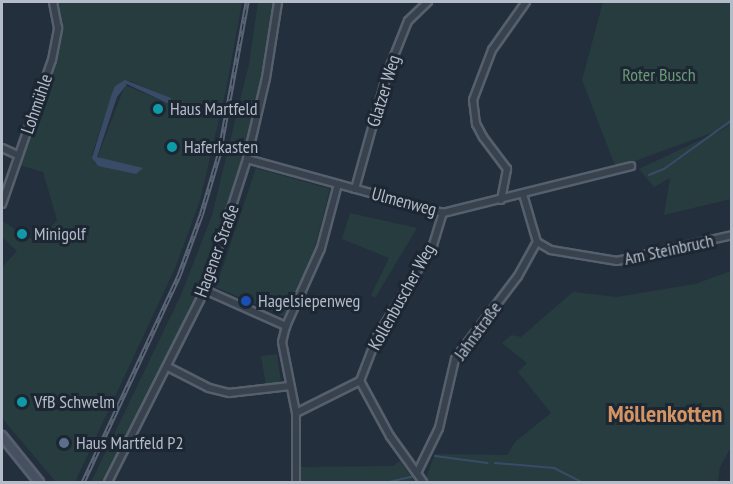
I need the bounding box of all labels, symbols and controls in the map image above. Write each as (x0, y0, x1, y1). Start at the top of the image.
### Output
street label: Glatzer Weg (363, 52, 405, 130)
park label: Roter Busch (622, 64, 696, 86)
street label: Lohmühle (17, 71, 57, 137)
place label: Haus Martfeld (170, 98, 257, 120)
marker: Haus Martfeld (151, 102, 165, 116)
place label: Haferkasten (184, 136, 258, 158)
marker: Haferkasten (165, 140, 179, 154)
street label: Ulmenweg (369, 183, 439, 221)
street label: Hagener Straße (190, 202, 244, 300)
place label: Minigolf (34, 223, 86, 245)
marker: Minigolf (15, 227, 29, 241)
street label: Am Steinbruch (622, 230, 716, 270)
street label: Kollenbuscher Weg (364, 240, 440, 354)
place label: Hagelsiepenweg (258, 290, 360, 312)
marker: Hagelsiepenweg (239, 294, 253, 308)
street label: Jahnstraße (450, 298, 506, 364)
place label: VfB Schwelm (34, 391, 115, 413)
marker: VfB Schwelm (15, 395, 29, 409)
district label: Möllenkotten (608, 400, 722, 428)
place label: Haus Martfeld P2 (76, 432, 183, 454)
marker: Haus Martfeld P2 (57, 436, 71, 450)

